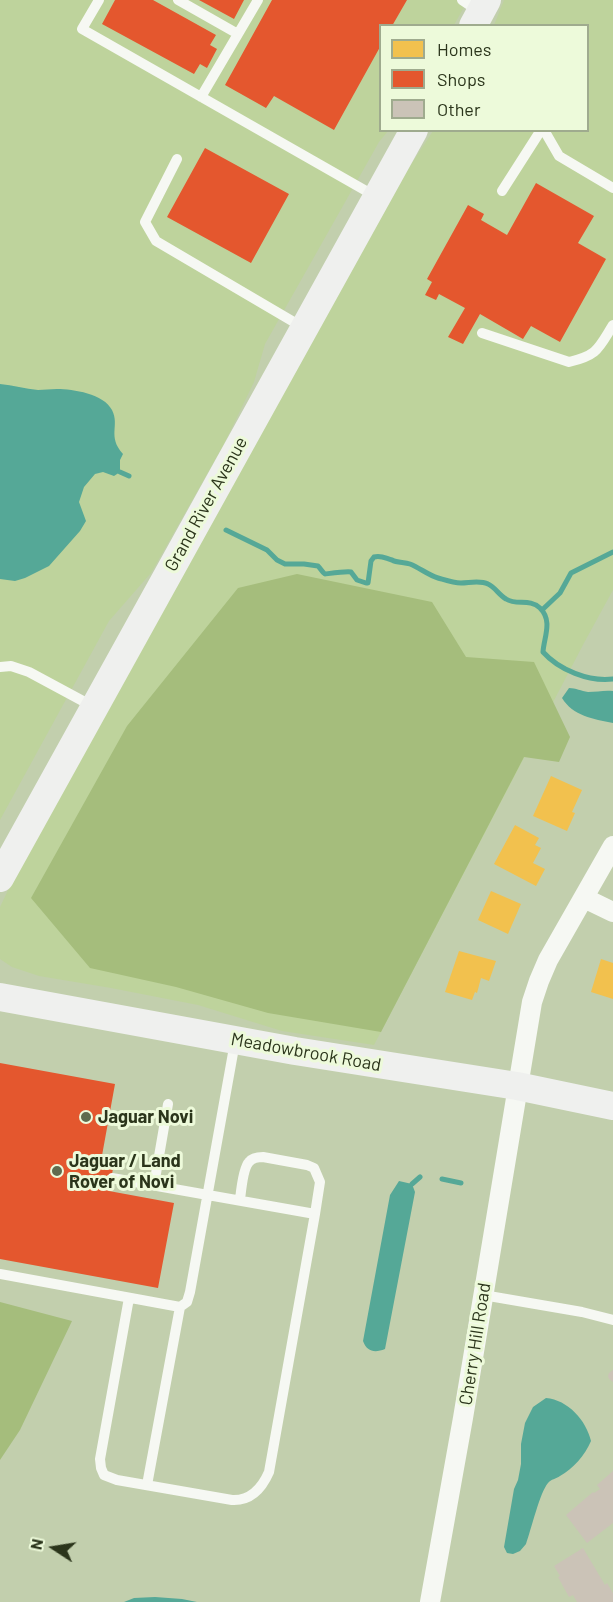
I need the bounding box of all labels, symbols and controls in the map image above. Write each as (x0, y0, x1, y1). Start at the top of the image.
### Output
legend (379, 24, 589, 132)
text: Homes (437, 38, 491, 60)
text: Shops (437, 68, 486, 90)
text: Other (437, 98, 480, 120)
street label: Grand River Avenue (160, 433, 252, 575)
street label: Meadowbrook Road (229, 1028, 383, 1076)
place label: Jaguar Novi (98, 1106, 193, 1128)
marker: Jaguar Novi (79, 1110, 93, 1124)
place label: Jaguar / Land Rover of Novi (69, 1150, 181, 1192)
marker: Jaguar / Land Rover of Novi (50, 1164, 64, 1178)
street label: Cherry Hill Road (455, 1281, 495, 1407)
north arrow (24, 1518, 84, 1578)
text: N (26, 1537, 46, 1551)

